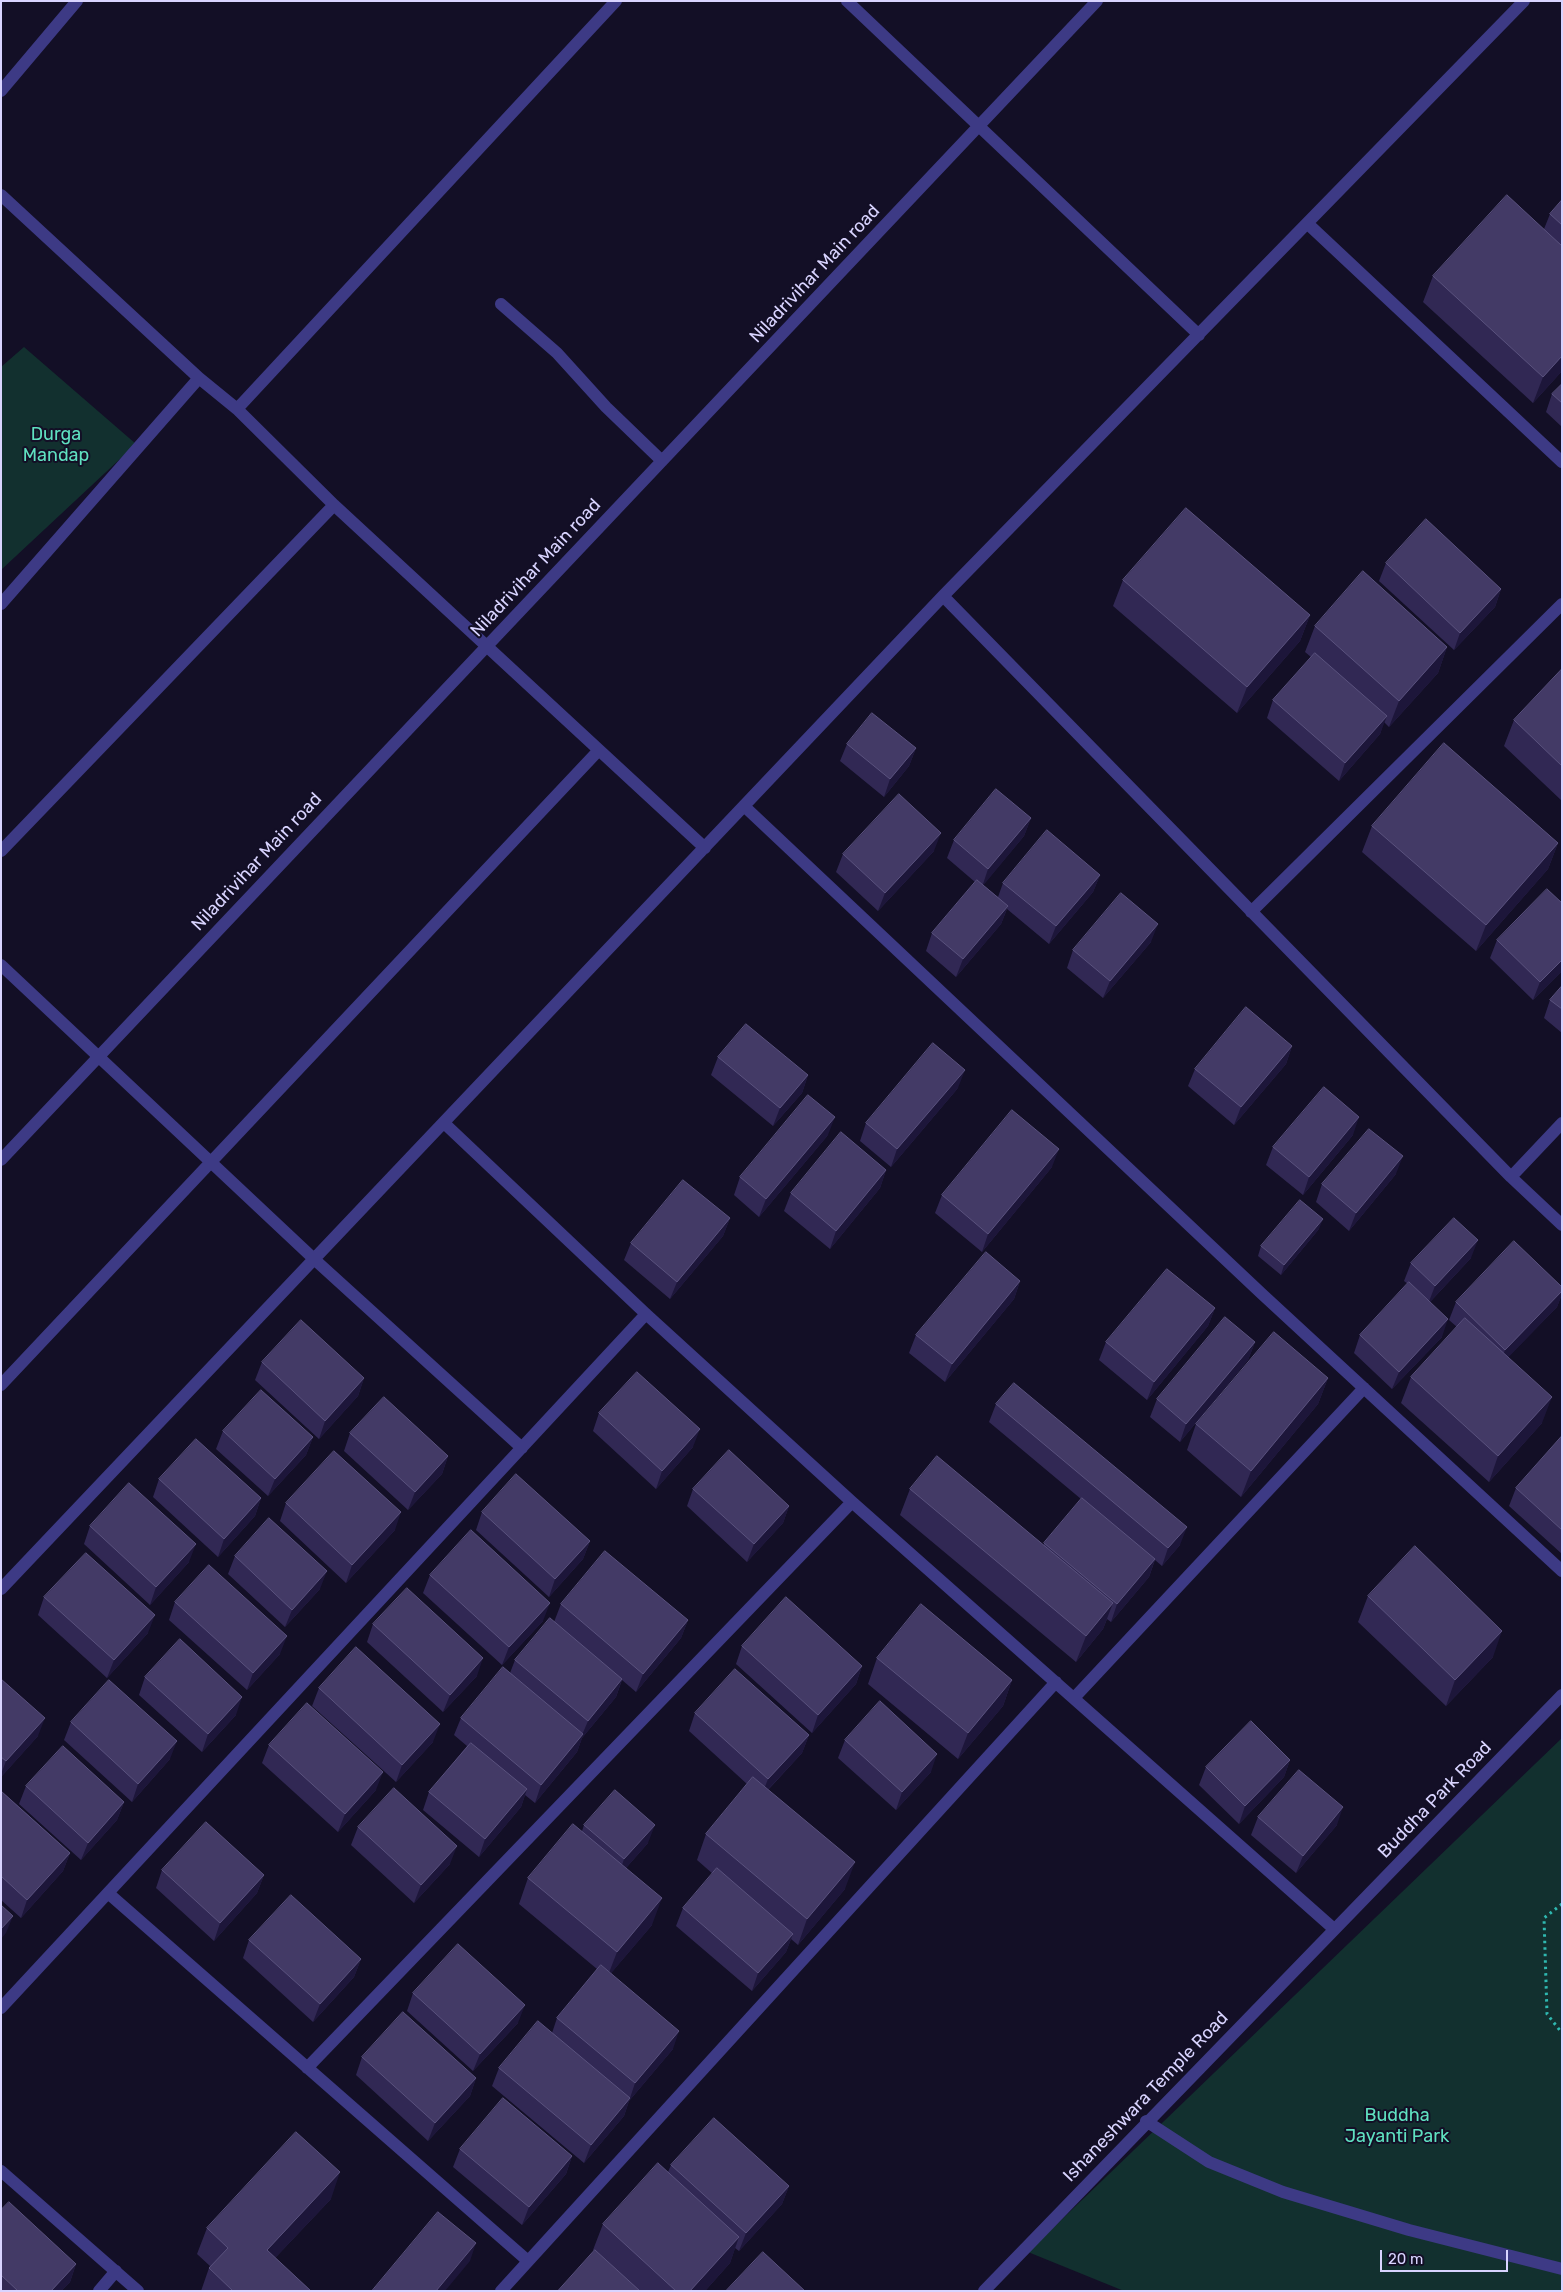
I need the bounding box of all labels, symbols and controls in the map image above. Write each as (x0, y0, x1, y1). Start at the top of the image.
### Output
street label: Niladrivihar Main road (745, 200, 885, 348)
park label: Durga Mandap (23, 424, 89, 466)
street label: Niladrivihar Main road (466, 494, 606, 642)
street label: Niladrivihar Main road (187, 788, 327, 936)
street label: Buddha Park Road (1374, 1737, 1496, 1863)
street label: Ishaneshwara Temple Road (1059, 2007, 1233, 2187)
park label: Buddha Jayanti Park (1345, 2105, 1449, 2148)
scale bar (1383, 2240, 1510, 2272)
text: 20 m (1388, 2250, 1423, 2268)

